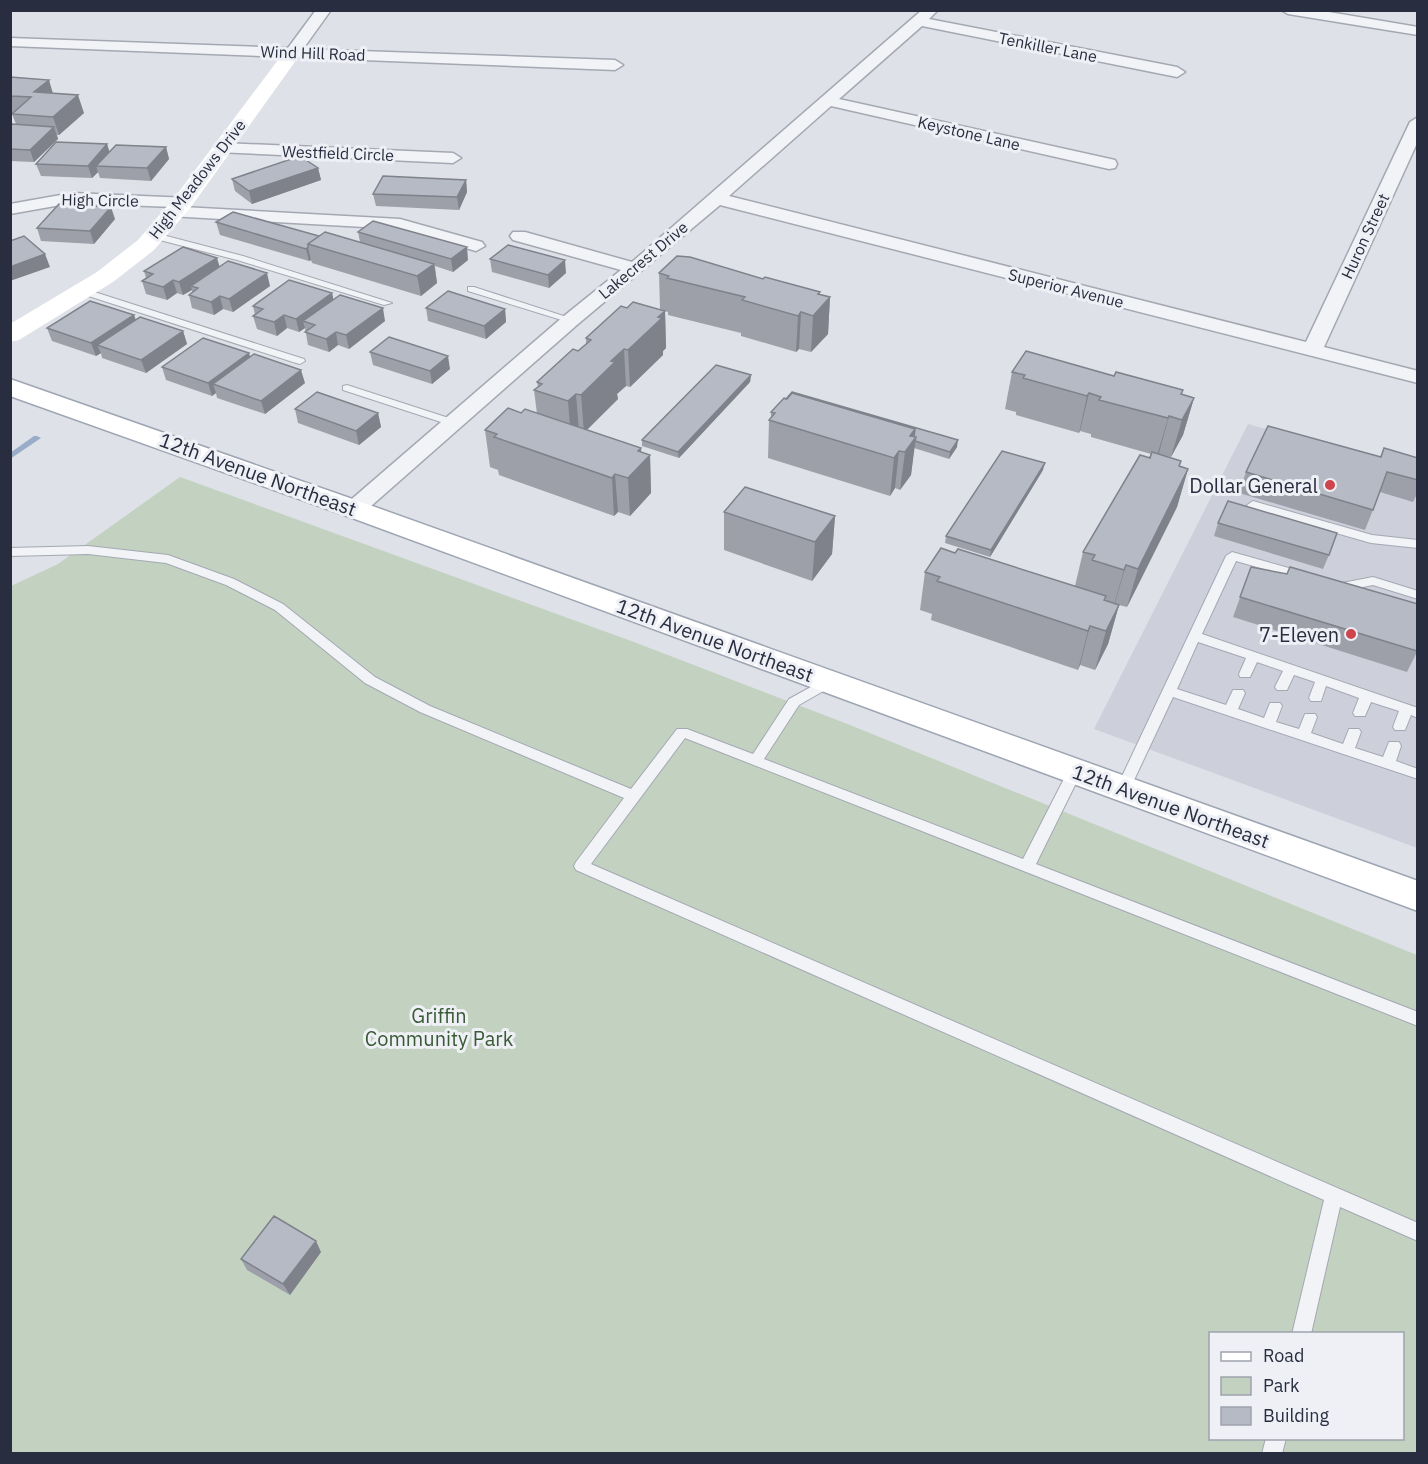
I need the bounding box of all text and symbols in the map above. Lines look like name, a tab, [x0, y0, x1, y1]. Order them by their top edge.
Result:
street label: Tenkiller Lane	[997, 28, 1099, 66]
street label: Wind Hill Road	[260, 41, 366, 65]
street label: Keystone Lane	[916, 111, 1022, 155]
street label: High Meadows Drive	[144, 115, 250, 243]
street label: Westfield Circle	[282, 141, 395, 165]
street label: High Circle	[61, 189, 139, 211]
street label: Huron Street	[1337, 190, 1393, 282]
street label: Lakecrest Drive	[594, 217, 692, 303]
street label: Superior Avenue	[1006, 264, 1126, 312]
street label: 12th Avenue Northeast	[156, 426, 360, 522]
place label: Dollar General	[1189, 472, 1318, 499]
marker: Dollar General	[1323, 478, 1337, 492]
street label: 12th Avenue Northeast	[613, 592, 817, 688]
place label: 7-Eleven	[1259, 621, 1339, 648]
marker: 7-Eleven	[1344, 627, 1358, 641]
street label: 12th Avenue Northeast	[1069, 758, 1273, 854]
park label: Griffin Community Park	[365, 1002, 514, 1052]
legend	[1209, 1332, 1404, 1440]
text: Road	[1263, 1344, 1304, 1367]
text: Park	[1263, 1374, 1300, 1397]
text: Building	[1263, 1404, 1330, 1427]

